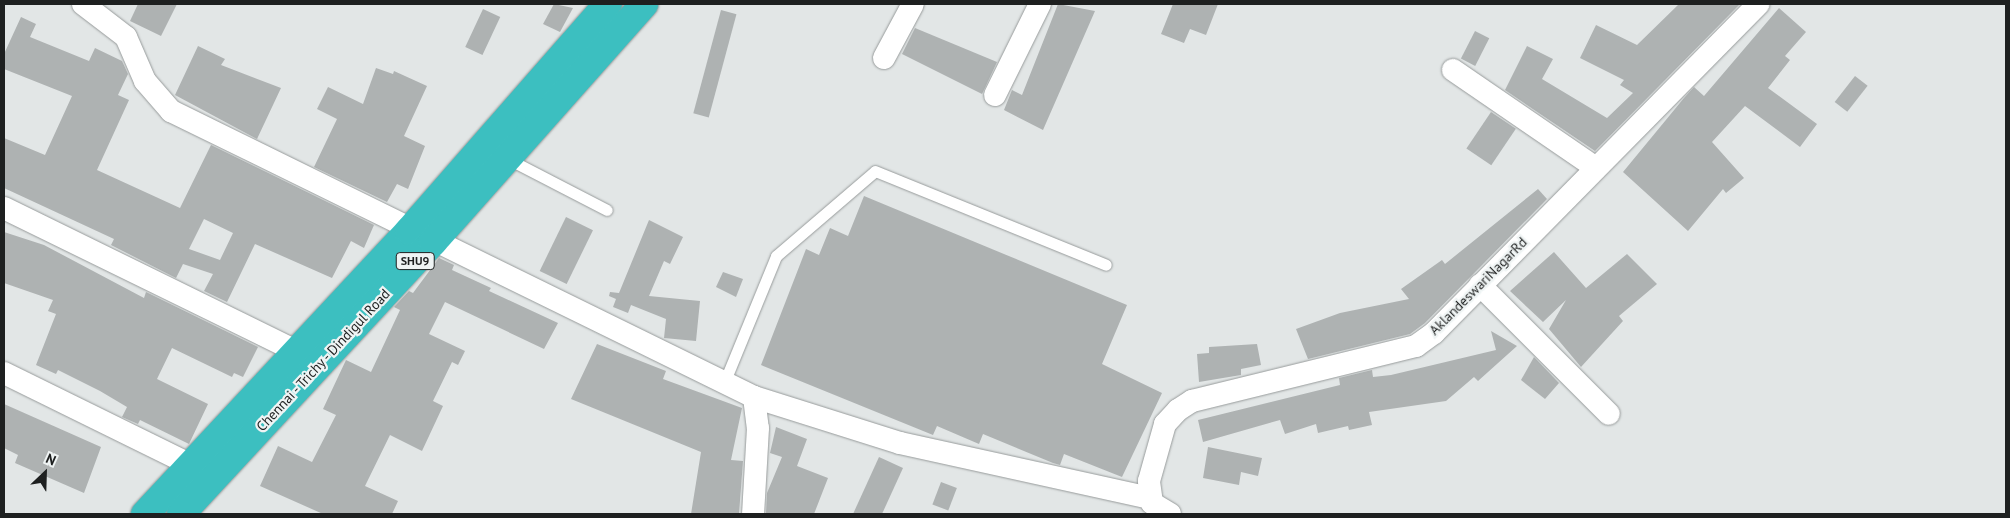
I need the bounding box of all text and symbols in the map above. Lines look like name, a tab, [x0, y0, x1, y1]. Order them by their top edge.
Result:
street label: AklandeswariNagarRd	[1426, 234, 1530, 338]
road number: SHU9	[395, 252, 435, 270]
street label: Chennai - Trichy - Dindigul Road	[251, 284, 395, 436]
north arrow	[20, 448, 70, 498]
text: N	[43, 449, 59, 469]

